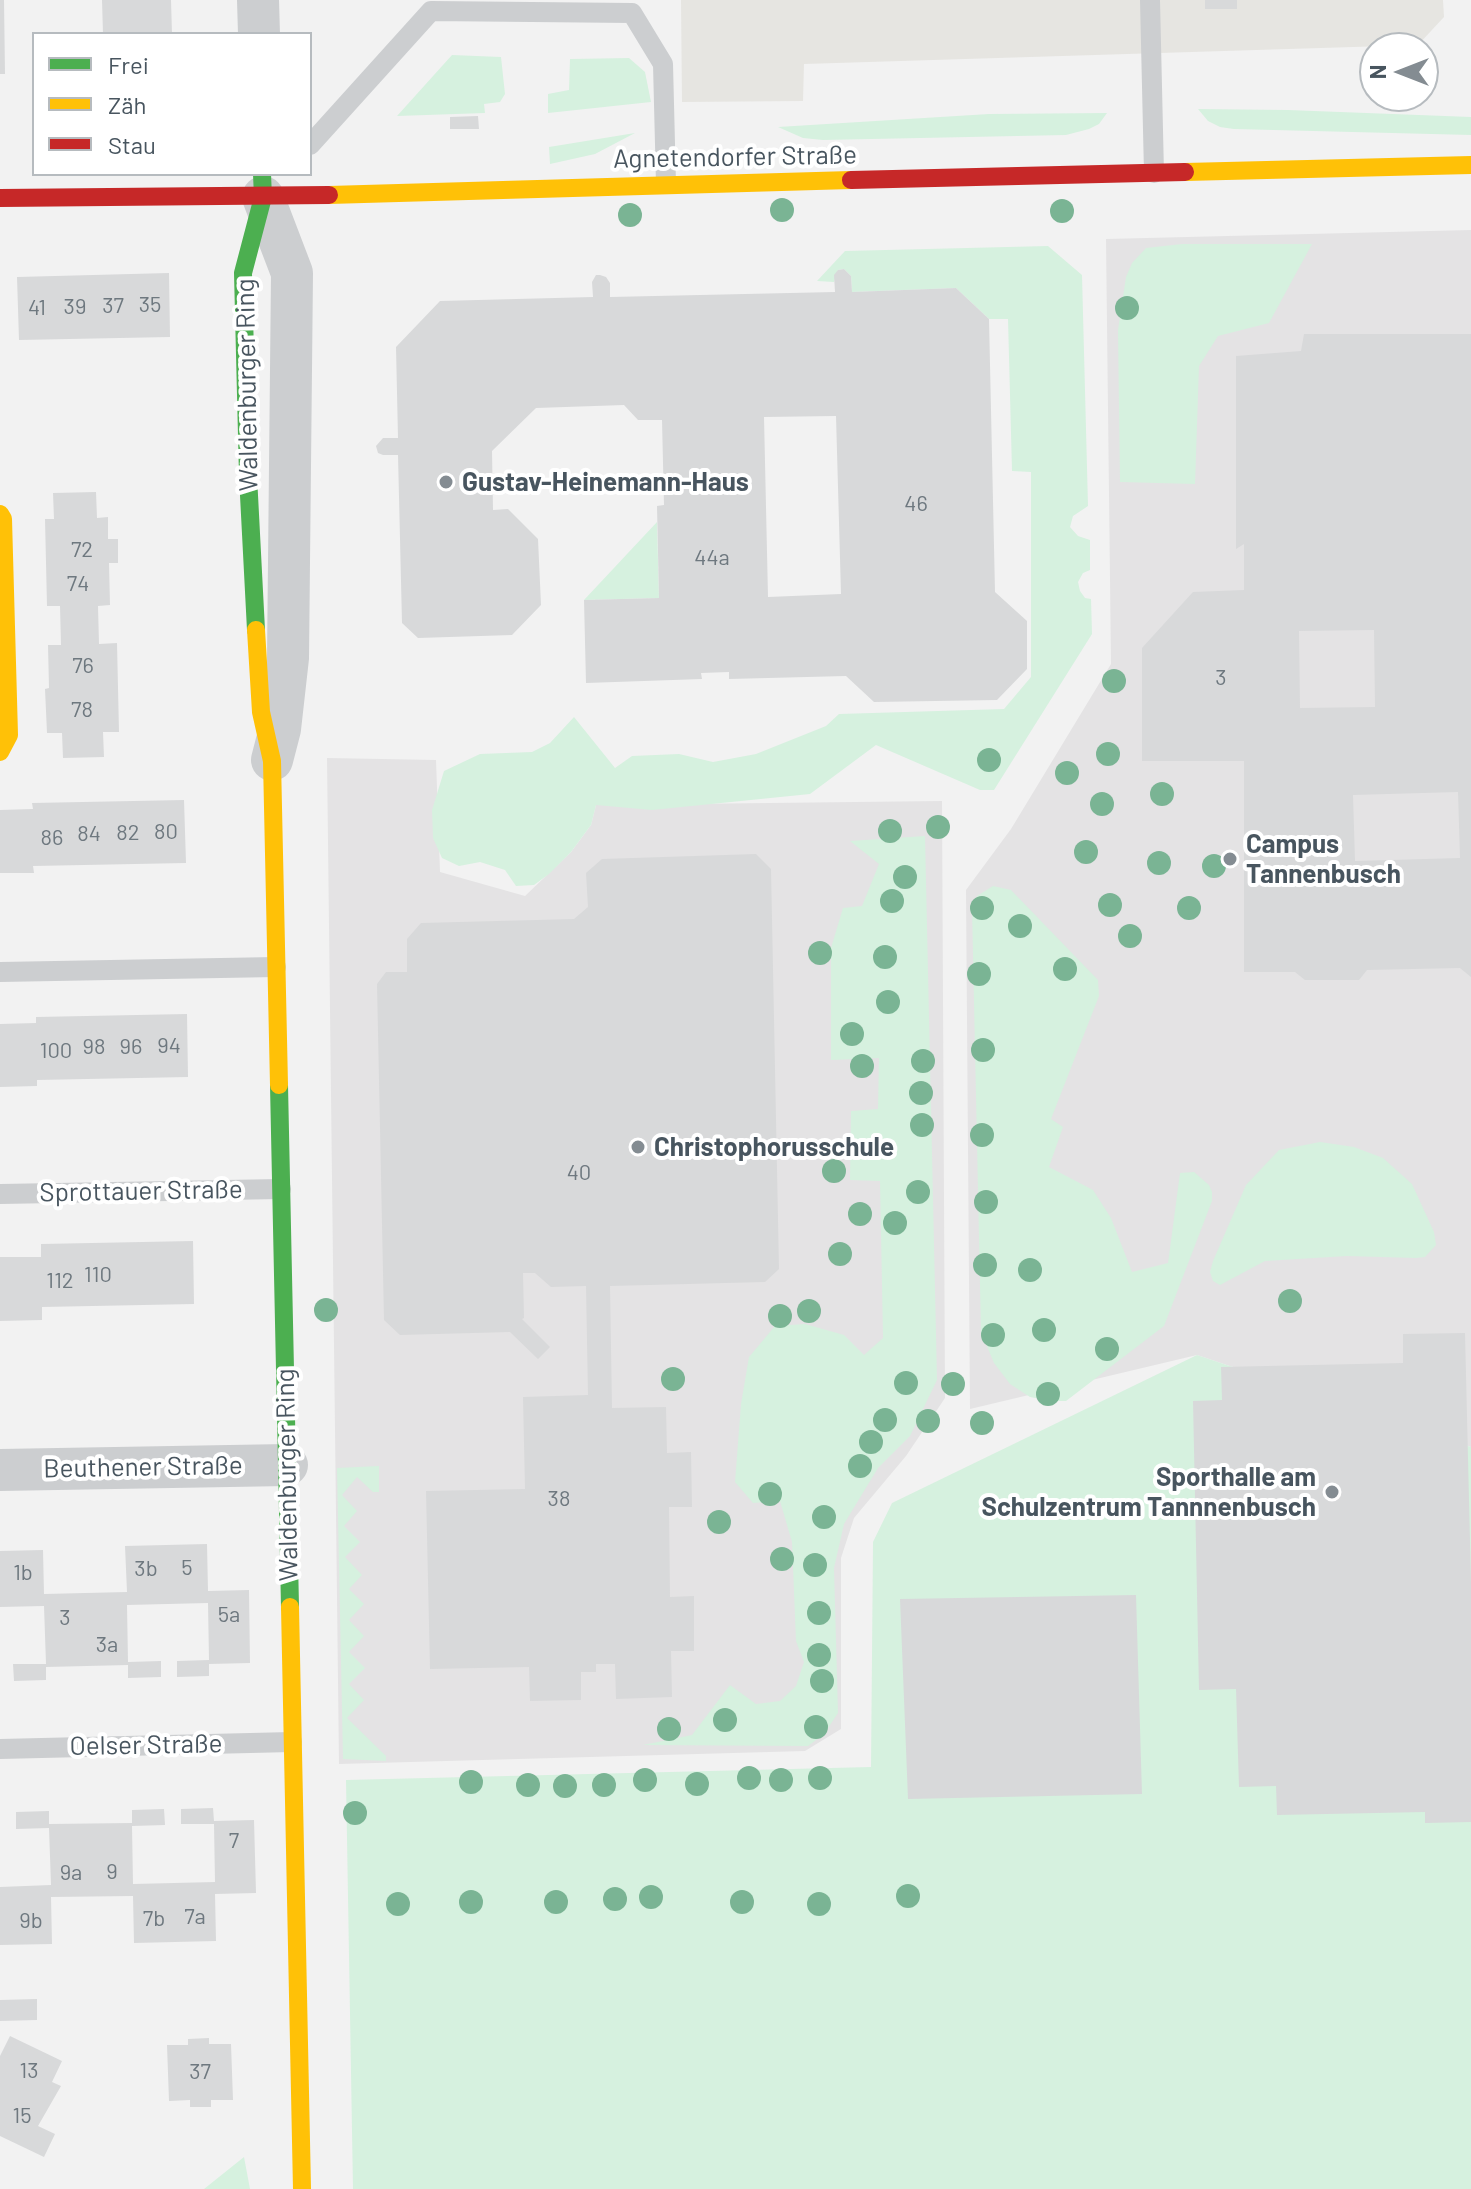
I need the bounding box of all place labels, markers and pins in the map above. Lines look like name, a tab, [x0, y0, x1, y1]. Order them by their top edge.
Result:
place label: Gustav-Heinemann-Haus	[462, 466, 749, 498]
marker: Gustav-Heinemann-Haus	[437, 473, 455, 491]
place label: Campus Tannenbusch	[1246, 828, 1401, 890]
marker: Campus Tannenbusch	[1221, 850, 1239, 868]
place label: Christophorusschule	[654, 1131, 894, 1163]
marker: Christophorusschule	[629, 1138, 647, 1156]
place label: Sporthalle am Schulzentrum Tannnenbusch	[981, 1461, 1316, 1522]
marker: Sporthalle am Schulzentrum Tannnenbusch	[1323, 1483, 1341, 1501]

